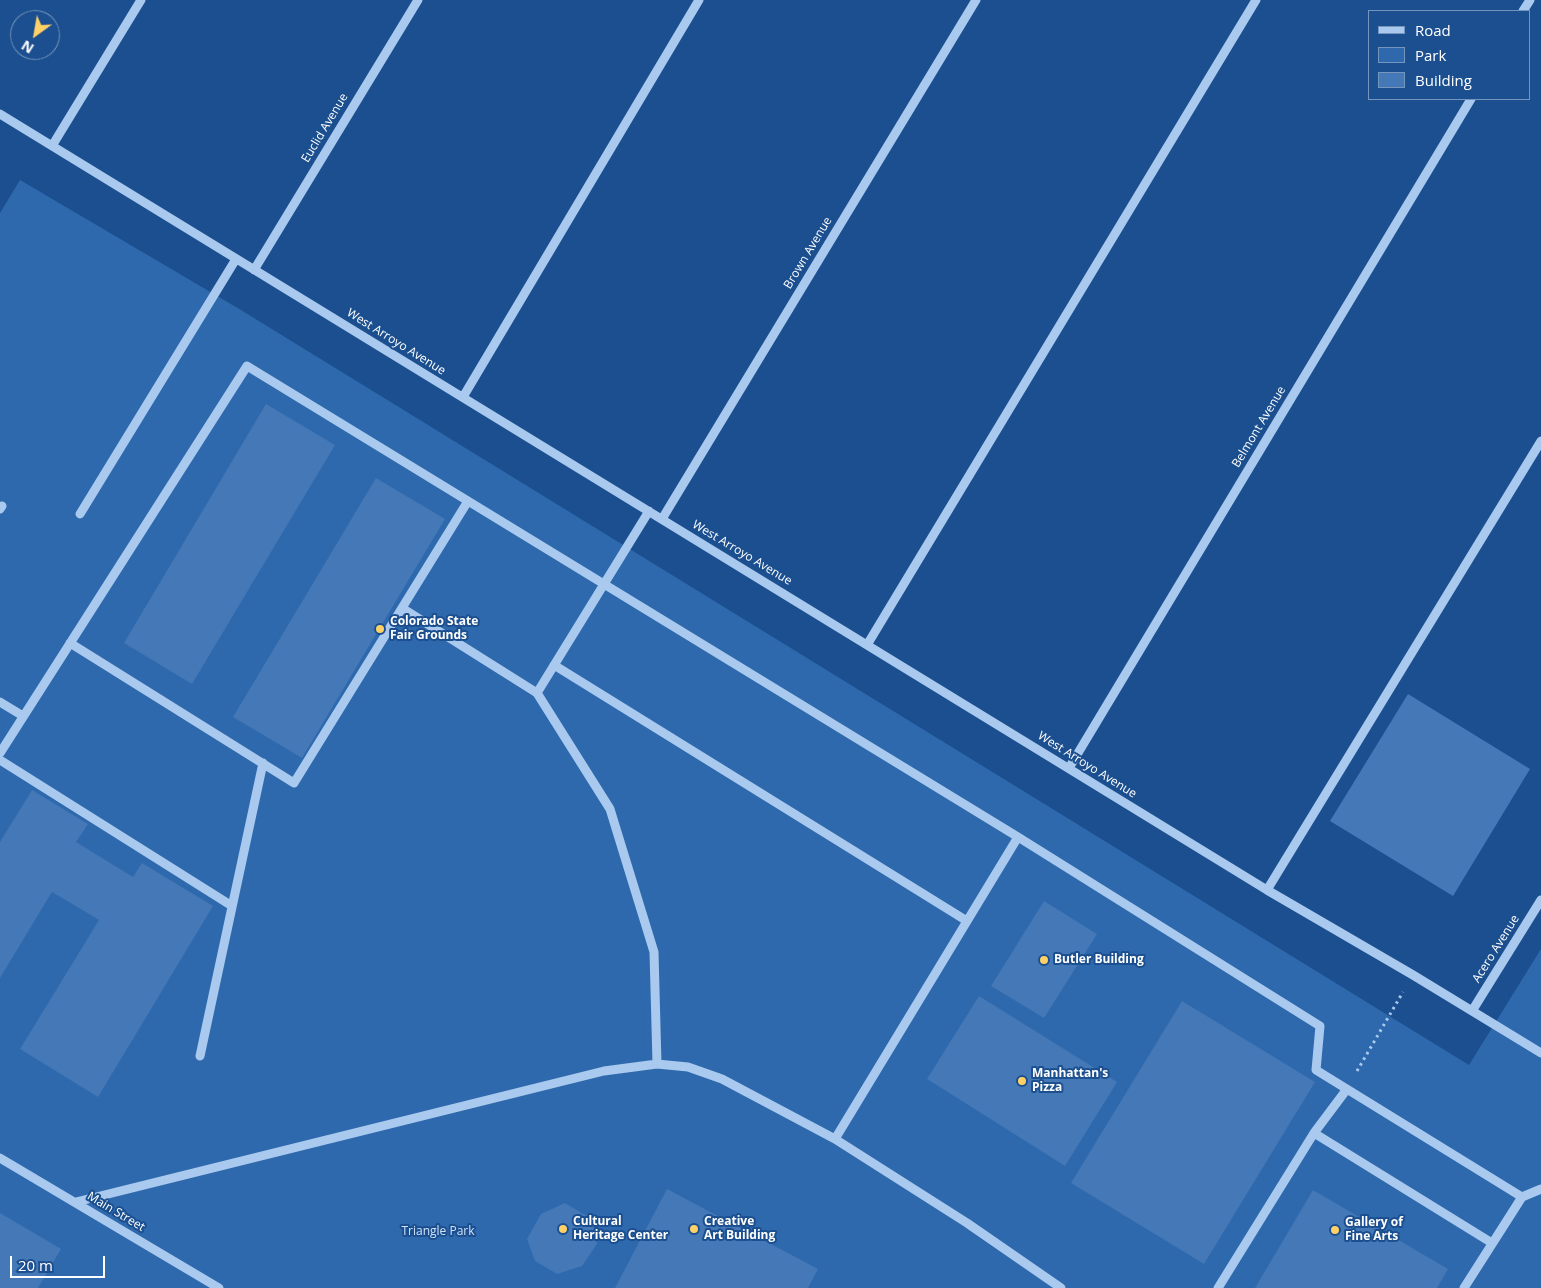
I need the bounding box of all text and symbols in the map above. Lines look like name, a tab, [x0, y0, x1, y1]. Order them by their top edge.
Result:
north arrow	[10, 10, 60, 60]
legend	[1368, 10, 1531, 100]
text: Road	[1415, 20, 1451, 40]
text: N	[17, 36, 37, 58]
text: Park	[1415, 45, 1446, 65]
text: Building	[1415, 70, 1472, 90]
street label: Euclid Avenue	[299, 91, 351, 165]
street label: Brown Avenue	[781, 214, 835, 292]
street label: West Arroyo Avenue	[344, 306, 448, 378]
street label: Belmont Avenue	[1229, 384, 1289, 470]
street label: West Arroyo Avenue	[690, 518, 794, 588]
place label: Colorado State Fair Grounds	[390, 615, 478, 643]
marker: Colorado State Fair Grounds	[374, 623, 386, 635]
street label: West Arroyo Avenue	[1035, 729, 1139, 801]
street label: Acero Avenue	[1469, 912, 1523, 986]
place label: Butler Building	[1054, 953, 1144, 967]
marker: Butler Building	[1038, 954, 1050, 966]
place label: Manhattan's Pizza	[1032, 1067, 1108, 1095]
marker: Manhattan's Pizza	[1016, 1075, 1028, 1087]
street label: Main Street	[85, 1189, 147, 1235]
place label: Cultural Heritage Center	[573, 1215, 668, 1243]
place label: Creative Art Building	[704, 1215, 775, 1243]
place label: Gallery of Fine Arts	[1345, 1216, 1403, 1244]
marker: Cultural Heritage Center	[557, 1223, 569, 1235]
marker: Creative Art Building	[688, 1223, 700, 1235]
marker: Gallery of Fine Arts	[1329, 1224, 1341, 1236]
park label: Triangle Park	[401, 1225, 475, 1239]
scale bar	[12, 1246, 108, 1278]
text: 20 m	[18, 1255, 53, 1275]

